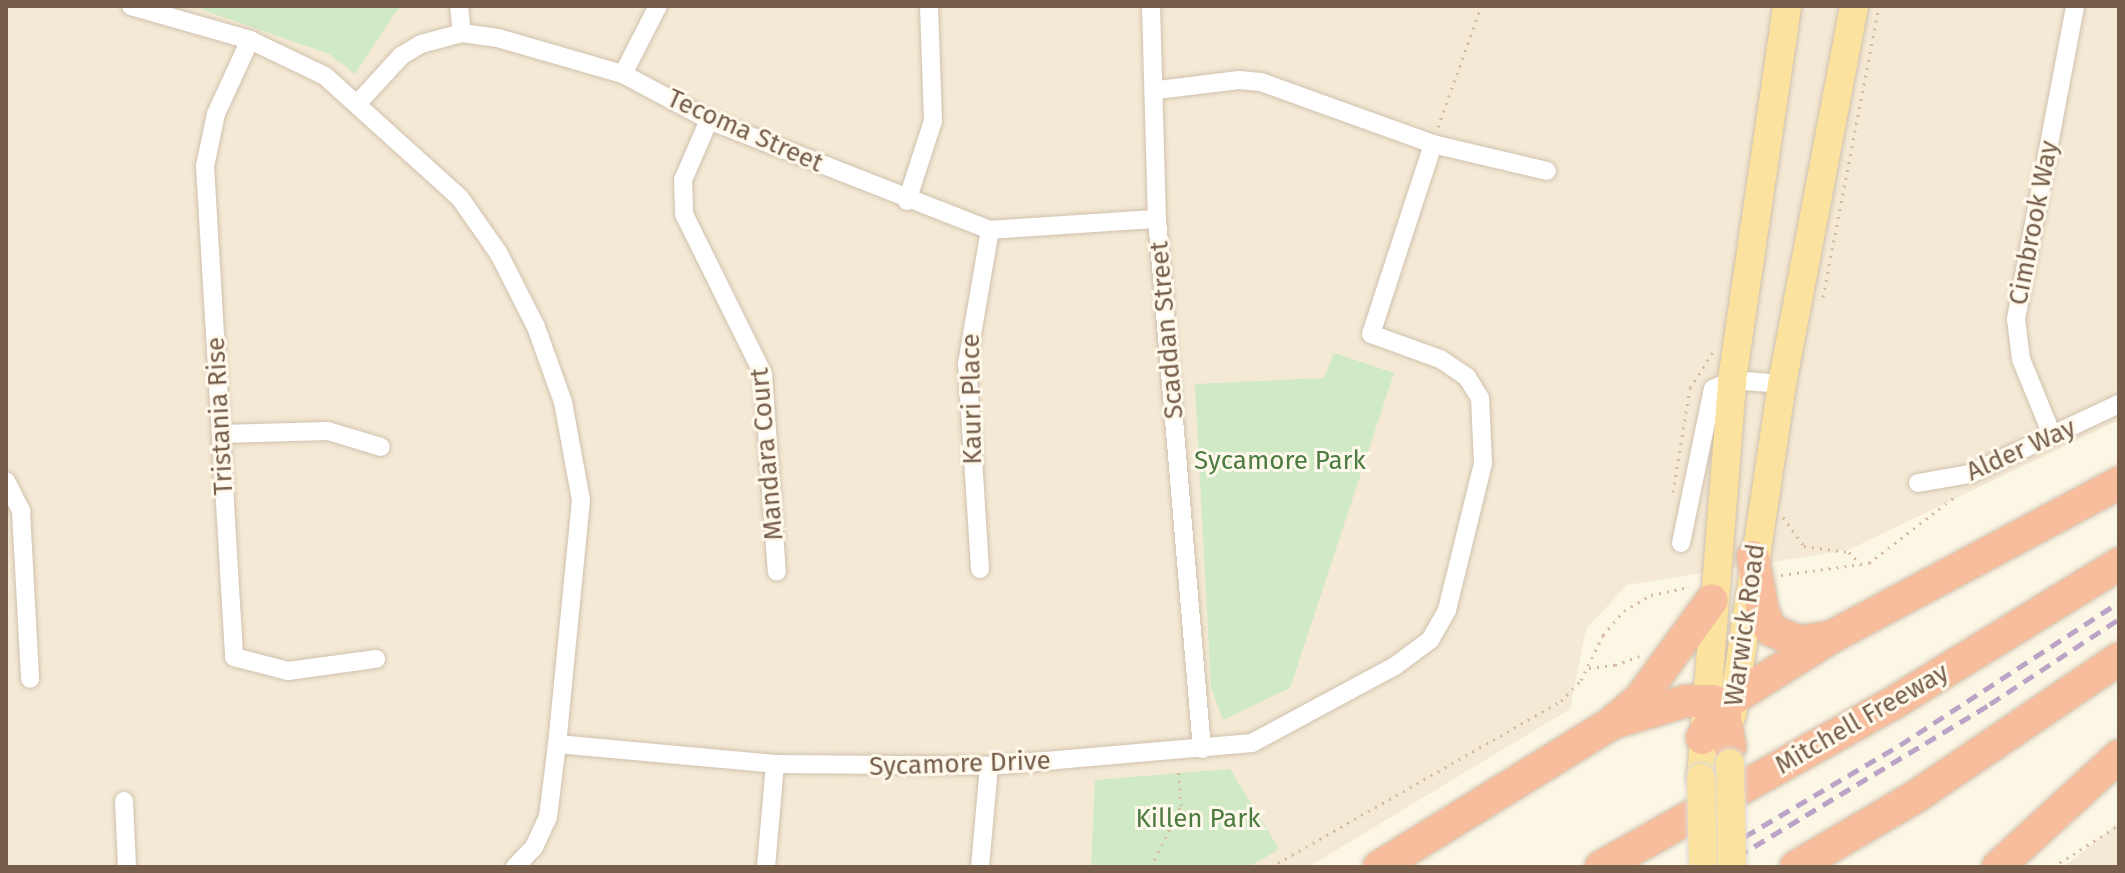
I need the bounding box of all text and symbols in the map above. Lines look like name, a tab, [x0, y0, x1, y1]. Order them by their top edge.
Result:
street label: Tecoma Street	[662, 83, 828, 179]
street label: Cimbrook Way	[2003, 138, 2065, 308]
street label: Scaddan Street	[1144, 240, 1190, 420]
street label: Kauri Place	[955, 333, 989, 465]
street label: Tristania Rise	[200, 336, 240, 496]
street label: Mandara Court	[744, 366, 790, 542]
street label: Alder Way	[1962, 412, 2080, 488]
park label: Sycamore Park	[1194, 445, 1366, 477]
street label: Warwick Road	[1718, 542, 1772, 708]
street label: Mitchell Freeway	[1770, 657, 1954, 781]
street label: Sycamore Drive	[869, 745, 1051, 783]
park label: Killen Park	[1135, 803, 1261, 835]

